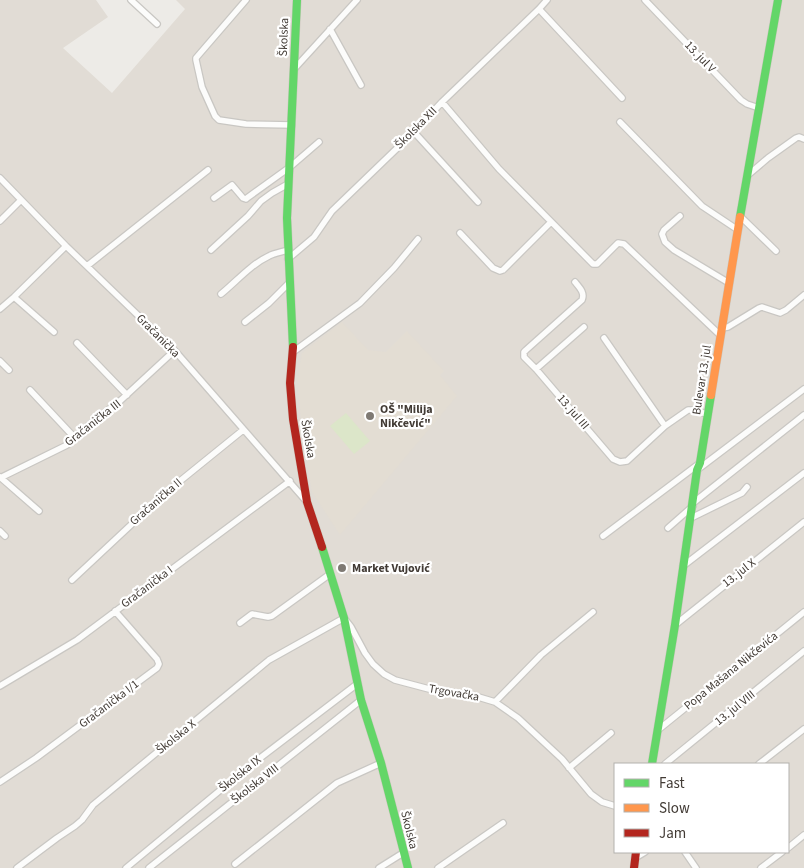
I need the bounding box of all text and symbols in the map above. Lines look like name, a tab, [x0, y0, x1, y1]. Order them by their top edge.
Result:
street label: Školska	[275, 17, 293, 57]
street label: 13. jul V	[681, 37, 720, 77]
street label: Školska XII	[391, 103, 441, 153]
street label: Gračanička	[132, 310, 184, 362]
street label: Bulevar 13. jul	[688, 344, 716, 416]
street label: 13. jul III	[553, 391, 593, 433]
street label: Gračanička III	[61, 396, 125, 450]
place label: OŠ "Milija Nikčević"	[380, 401, 433, 432]
marker: OŠ "Milija Nikčević"	[364, 410, 376, 422]
street label: Školska	[296, 419, 320, 459]
street label: Gračanička II	[126, 474, 186, 530]
street label: 13. jul X	[719, 554, 759, 592]
place label: Market Vujović	[352, 560, 430, 577]
street label: Gračanička I	[117, 562, 177, 612]
marker: Market Vujović	[336, 562, 348, 574]
street label: Popa Mašana Nikčevića	[680, 628, 782, 714]
street label: Gračanička I/1	[75, 676, 143, 732]
street label: Trgovačka	[427, 680, 481, 706]
street label: 13. jul VIII	[711, 686, 759, 730]
street label: Školska X	[152, 716, 200, 758]
street label: Školska IX	[215, 752, 265, 796]
street label: Školska VIII	[227, 760, 283, 808]
legend	[614, 763, 789, 853]
text: Fast	[659, 773, 685, 794]
text: Slow	[659, 798, 690, 819]
street label: Školska	[396, 809, 422, 851]
text: Jam	[659, 823, 686, 844]

